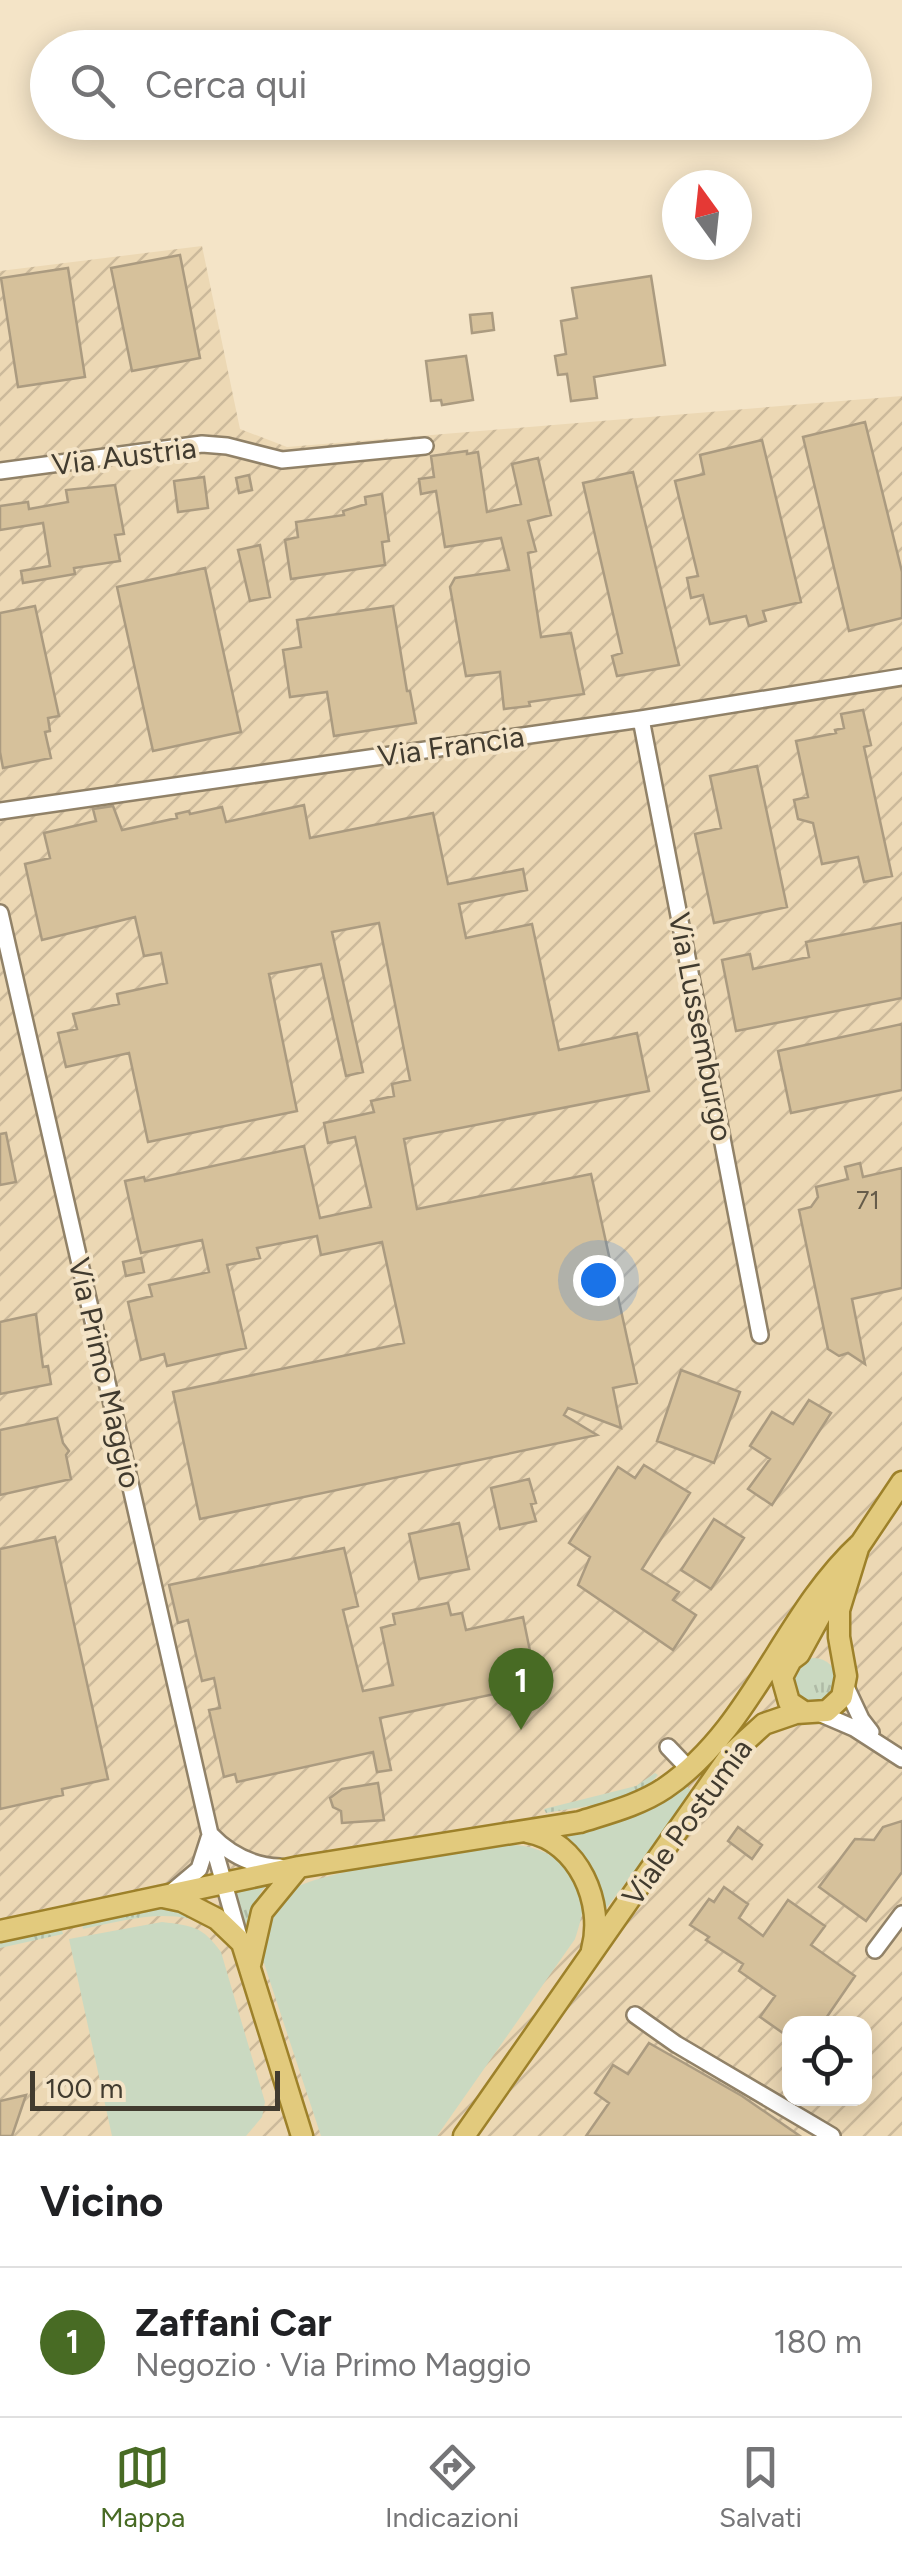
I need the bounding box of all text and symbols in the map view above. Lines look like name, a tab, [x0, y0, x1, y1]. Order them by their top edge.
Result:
search box	[30, 30, 872, 140]
icon: search	[65, 58, 120, 113]
text: Cerca qui	[145, 62, 307, 108]
north arrow	[662, 170, 752, 260]
street label: Via Austria	[50, 429, 198, 483]
street label: Via Francia	[376, 717, 526, 775]
street label: Via Lussemburgo	[661, 910, 741, 1144]
house number: 71	[856, 1185, 880, 1215]
street label: Via Primo Maggio	[60, 1254, 150, 1492]
your location	[573, 1255, 624, 1306]
pin: 1	[488, 1648, 554, 1730]
street label: Viale Postumia	[614, 1731, 760, 1913]
map controls	[782, 2016, 872, 2106]
button: locate	[782, 2016, 872, 2106]
scale bar	[30, 2066, 280, 2110]
text: 100 m	[45, 2071, 123, 2105]
text: Vicino	[40, 2176, 164, 2227]
text: Zaffani Car	[135, 2300, 332, 2346]
text: 1	[66, 2323, 79, 2361]
text: 180 m	[773, 2323, 862, 2361]
text: Negozio · Via Primo Maggio	[135, 2346, 531, 2384]
tab: Mappa	[100, 2440, 185, 2534]
tab: Indicazioni	[385, 2440, 519, 2534]
tab: Salvati	[719, 2440, 802, 2534]

